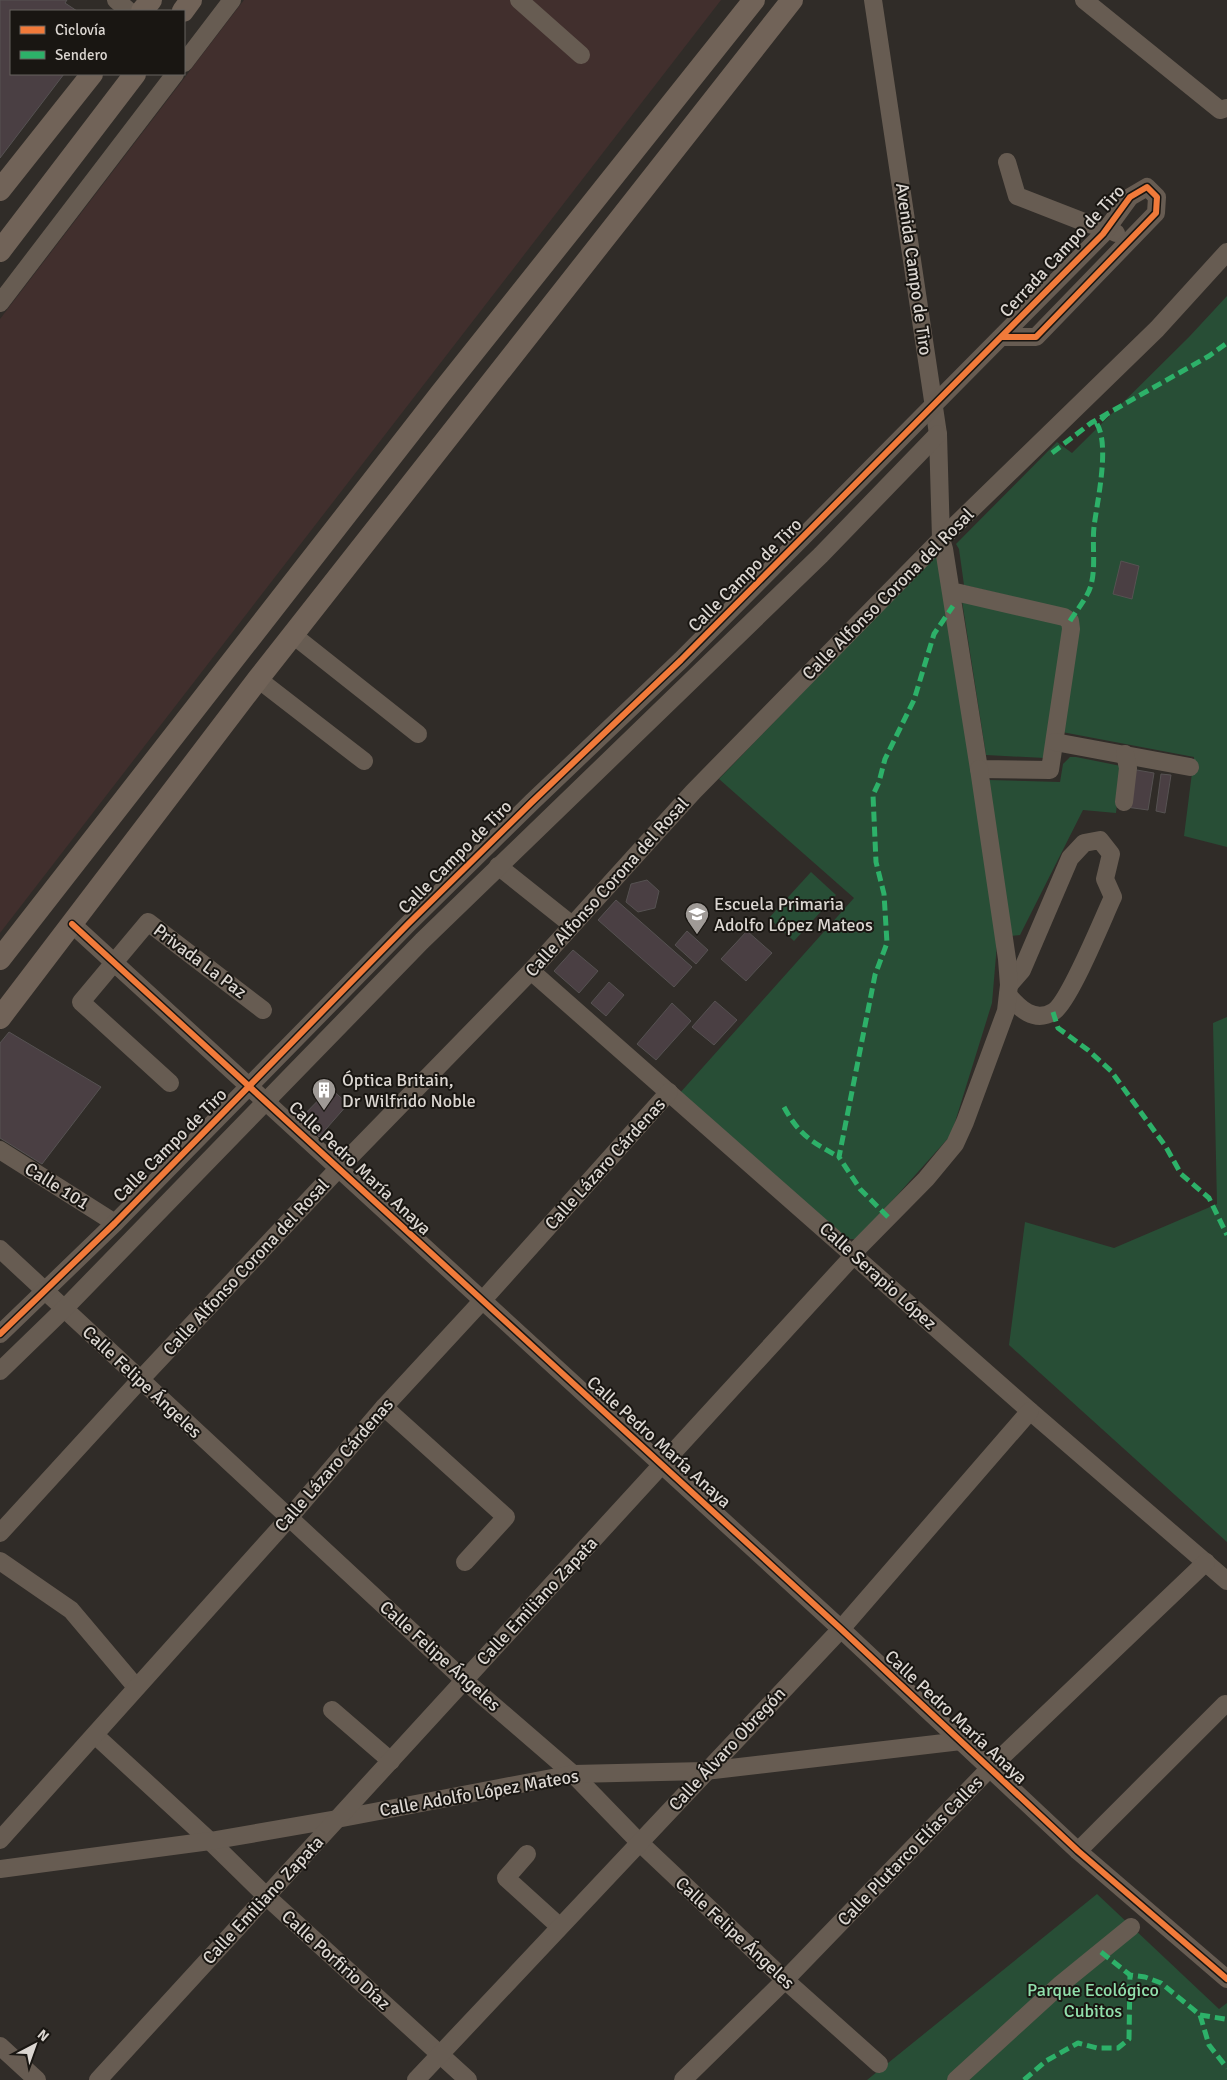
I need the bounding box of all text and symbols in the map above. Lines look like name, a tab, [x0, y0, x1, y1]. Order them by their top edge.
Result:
legend	[10, 10, 185, 75]
text: Ciclovía	[55, 21, 106, 39]
text: Sendero	[55, 46, 108, 64]
street label: Cerrada Campo de Tiro	[995, 180, 1129, 322]
street label: Avenida Campo de Tiro	[891, 181, 937, 357]
street label: Calle Alfonso Corona del Rosal	[798, 504, 978, 684]
street label: Calle Campo de Tiro	[683, 513, 807, 637]
street label: Calle Alfonso Corona del Rosal	[521, 793, 693, 981]
street label: Calle Campo de Tiro	[393, 795, 517, 919]
place label: Escuela Primaria Adolfo López Mateos	[714, 893, 873, 936]
school or university icon: Escuela Primaria Adolfo López Mateos	[684, 901, 710, 935]
street label: Privada La Paz	[149, 919, 251, 1003]
place label: Óptica Britain, Dr Wilfrido Noble	[342, 1069, 476, 1112]
building icon: Óptica Britain, Dr Wilfrido Noble	[311, 1077, 337, 1111]
street label: Calle Campo de Tiro	[108, 1083, 232, 1207]
street label: Calle Lázaro Cárdenas	[540, 1093, 670, 1234]
street label: Calle Pedro María Anaya	[284, 1096, 436, 1240]
street label: Calle 101	[21, 1158, 93, 1214]
street label: Calle Alfonso Corona del Rosal	[158, 1174, 334, 1360]
street label: Calle Serapio López	[815, 1218, 941, 1334]
street label: Calle Felipe Ángeles	[78, 1321, 206, 1443]
street label: Calle Pedro María Anaya	[582, 1371, 736, 1513]
street label: Calle Lázaro Cárdenas	[270, 1394, 398, 1536]
street label: Calle Emiliano Zapata	[472, 1532, 602, 1670]
street label: Calle Felipe Ángeles	[375, 1596, 505, 1716]
street label: Calle Pedro María Anaya	[880, 1645, 1032, 1789]
street label: Calle Álvaro Obregón	[664, 1683, 790, 1815]
street label: Calle Adolfo López Mateos	[378, 1765, 580, 1821]
street label: Calle Plutarco Elías Calles	[833, 1771, 987, 1930]
street label: Calle Emiliano Zapata	[198, 1831, 328, 1969]
street label: Calle Felipe Ángeles	[671, 1872, 799, 1994]
street label: Calle Porfirio Díaz	[277, 1905, 395, 2015]
park label: Parque Ecológico Cubitos	[1027, 1979, 1159, 2022]
north arrow	[10, 2020, 60, 2070]
text: N	[34, 2026, 52, 2045]

